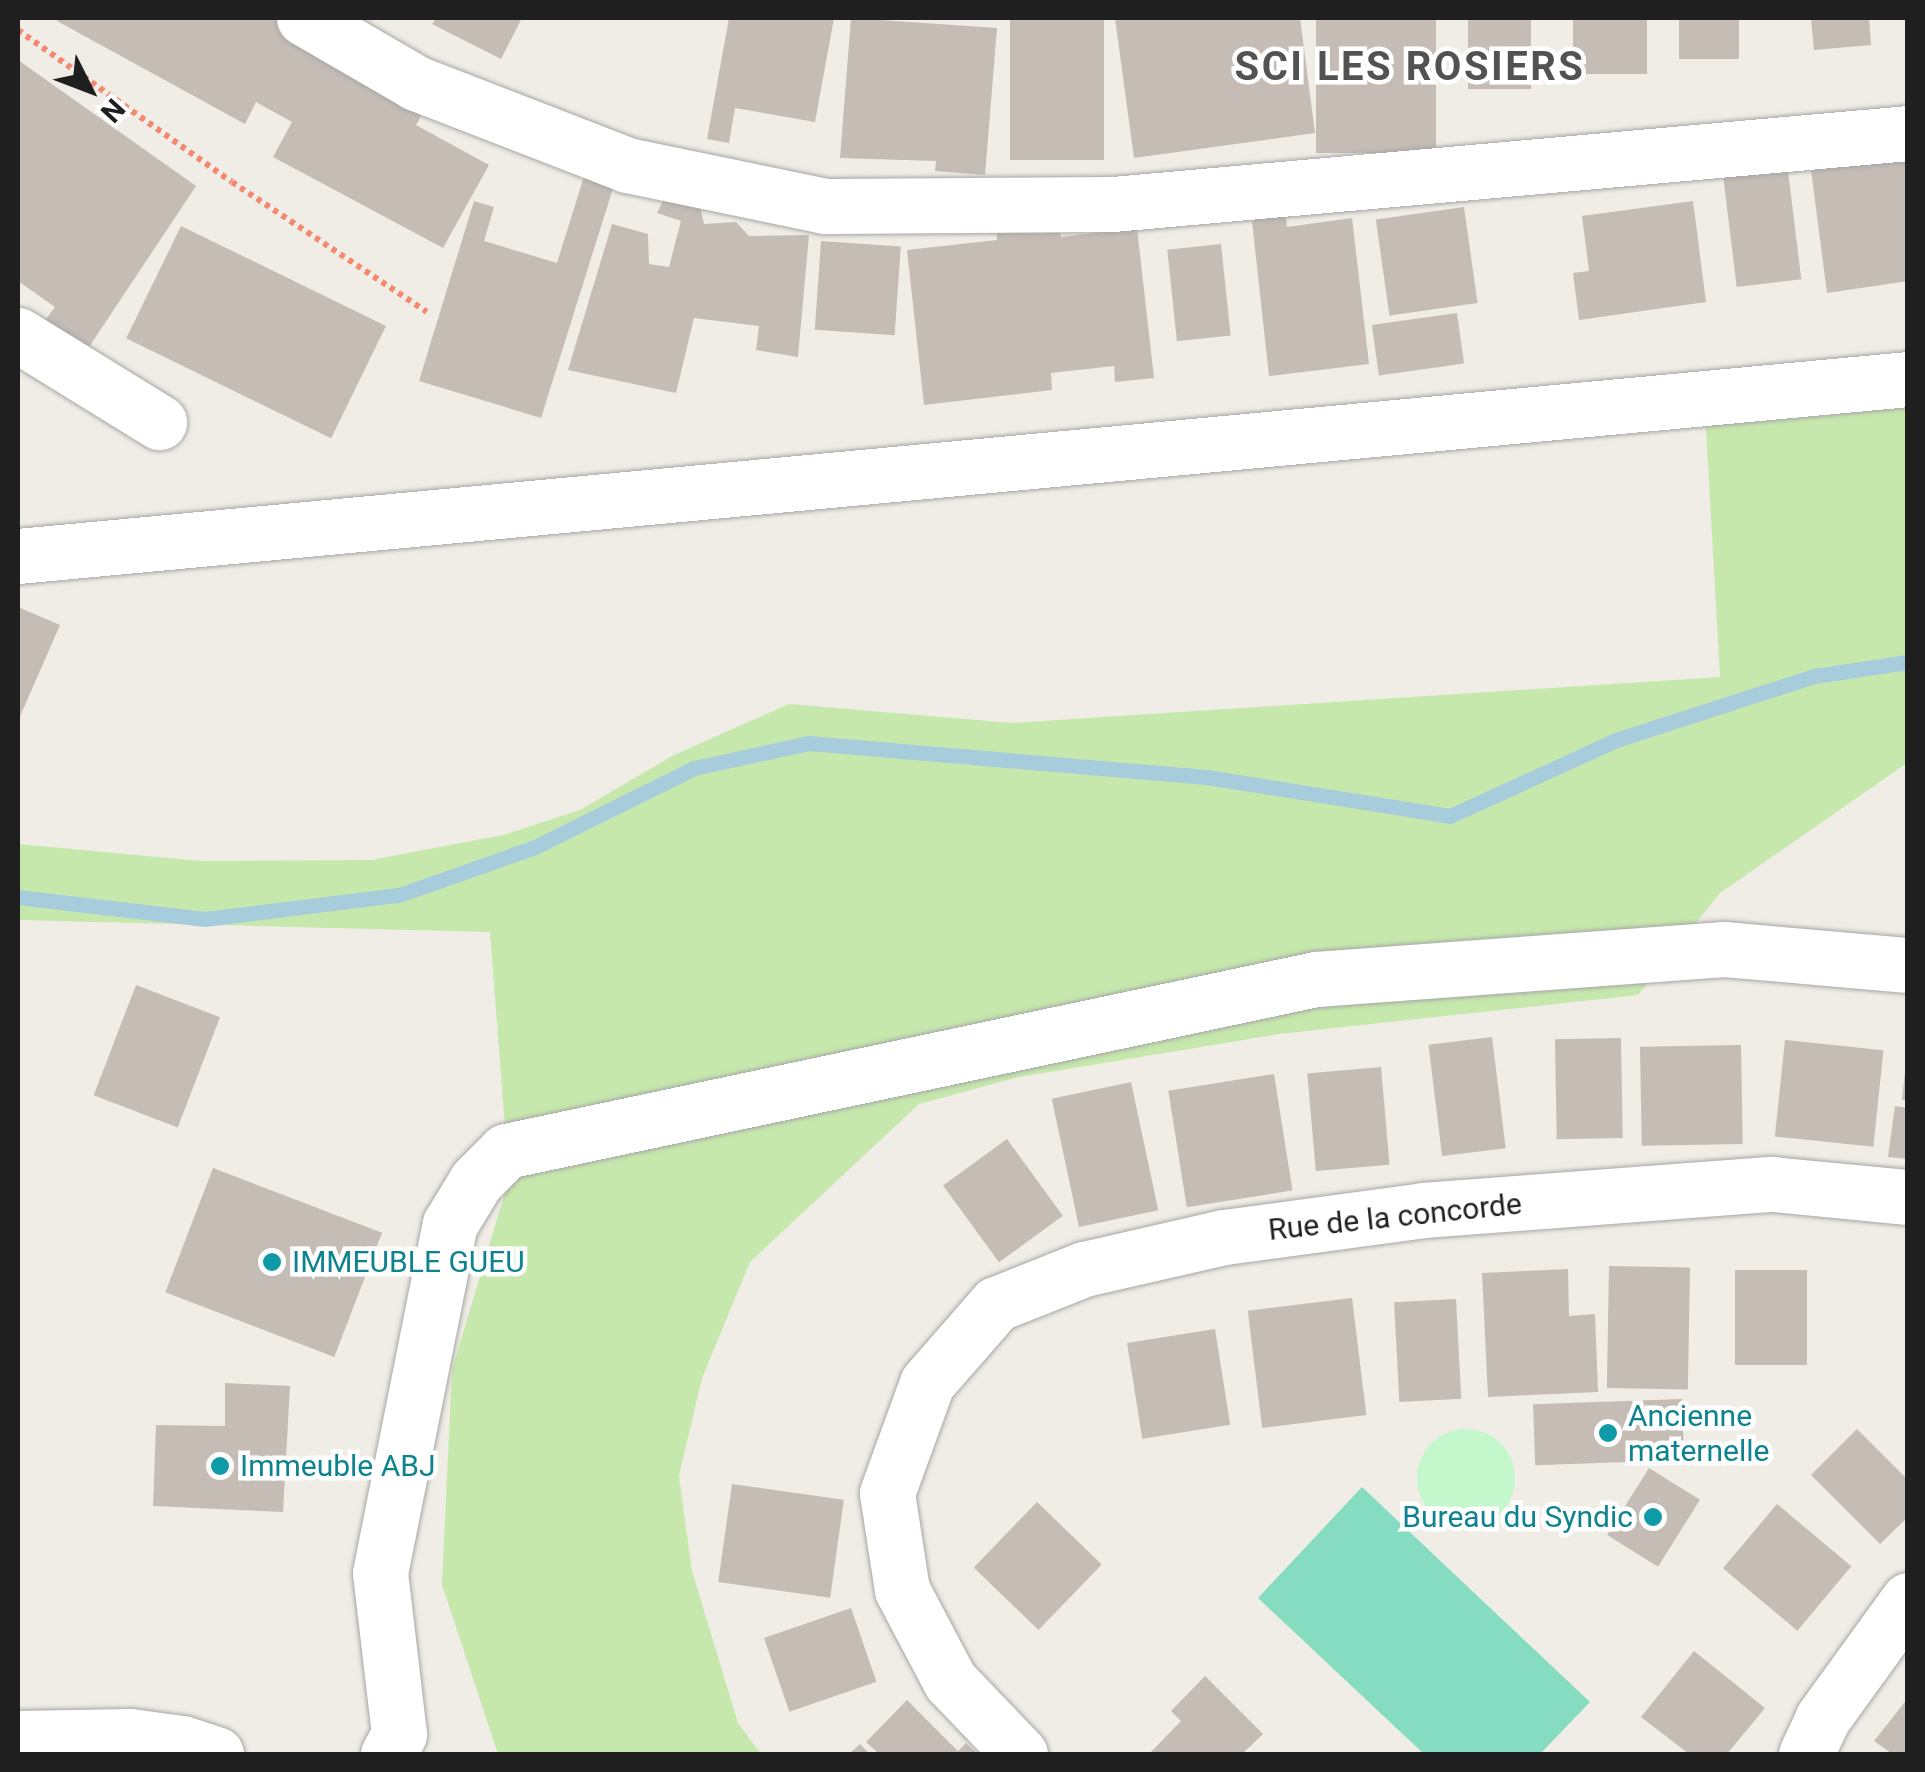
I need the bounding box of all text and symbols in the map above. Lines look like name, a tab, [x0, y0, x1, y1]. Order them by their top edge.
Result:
north arrow	[40, 40, 140, 140]
district label: SCI LES ROSIERS	[1235, 43, 1585, 91]
text: N	[94, 92, 132, 129]
street label: Rue de la concorde	[1267, 1186, 1523, 1248]
place label: IMMEUBLE GUEU	[292, 1244, 525, 1280]
marker: IMMEUBLE GUEU	[261, 1251, 283, 1273]
place label: Ancienne maternelle	[1628, 1398, 1769, 1468]
marker: Ancienne maternelle	[1597, 1422, 1619, 1444]
place label: Immeuble ABJ	[240, 1448, 436, 1484]
marker: Immeuble ABJ	[209, 1455, 231, 1477]
place label: Bureau du Syndic	[1402, 1499, 1633, 1535]
marker: Bureau du Syndic	[1642, 1506, 1664, 1528]

